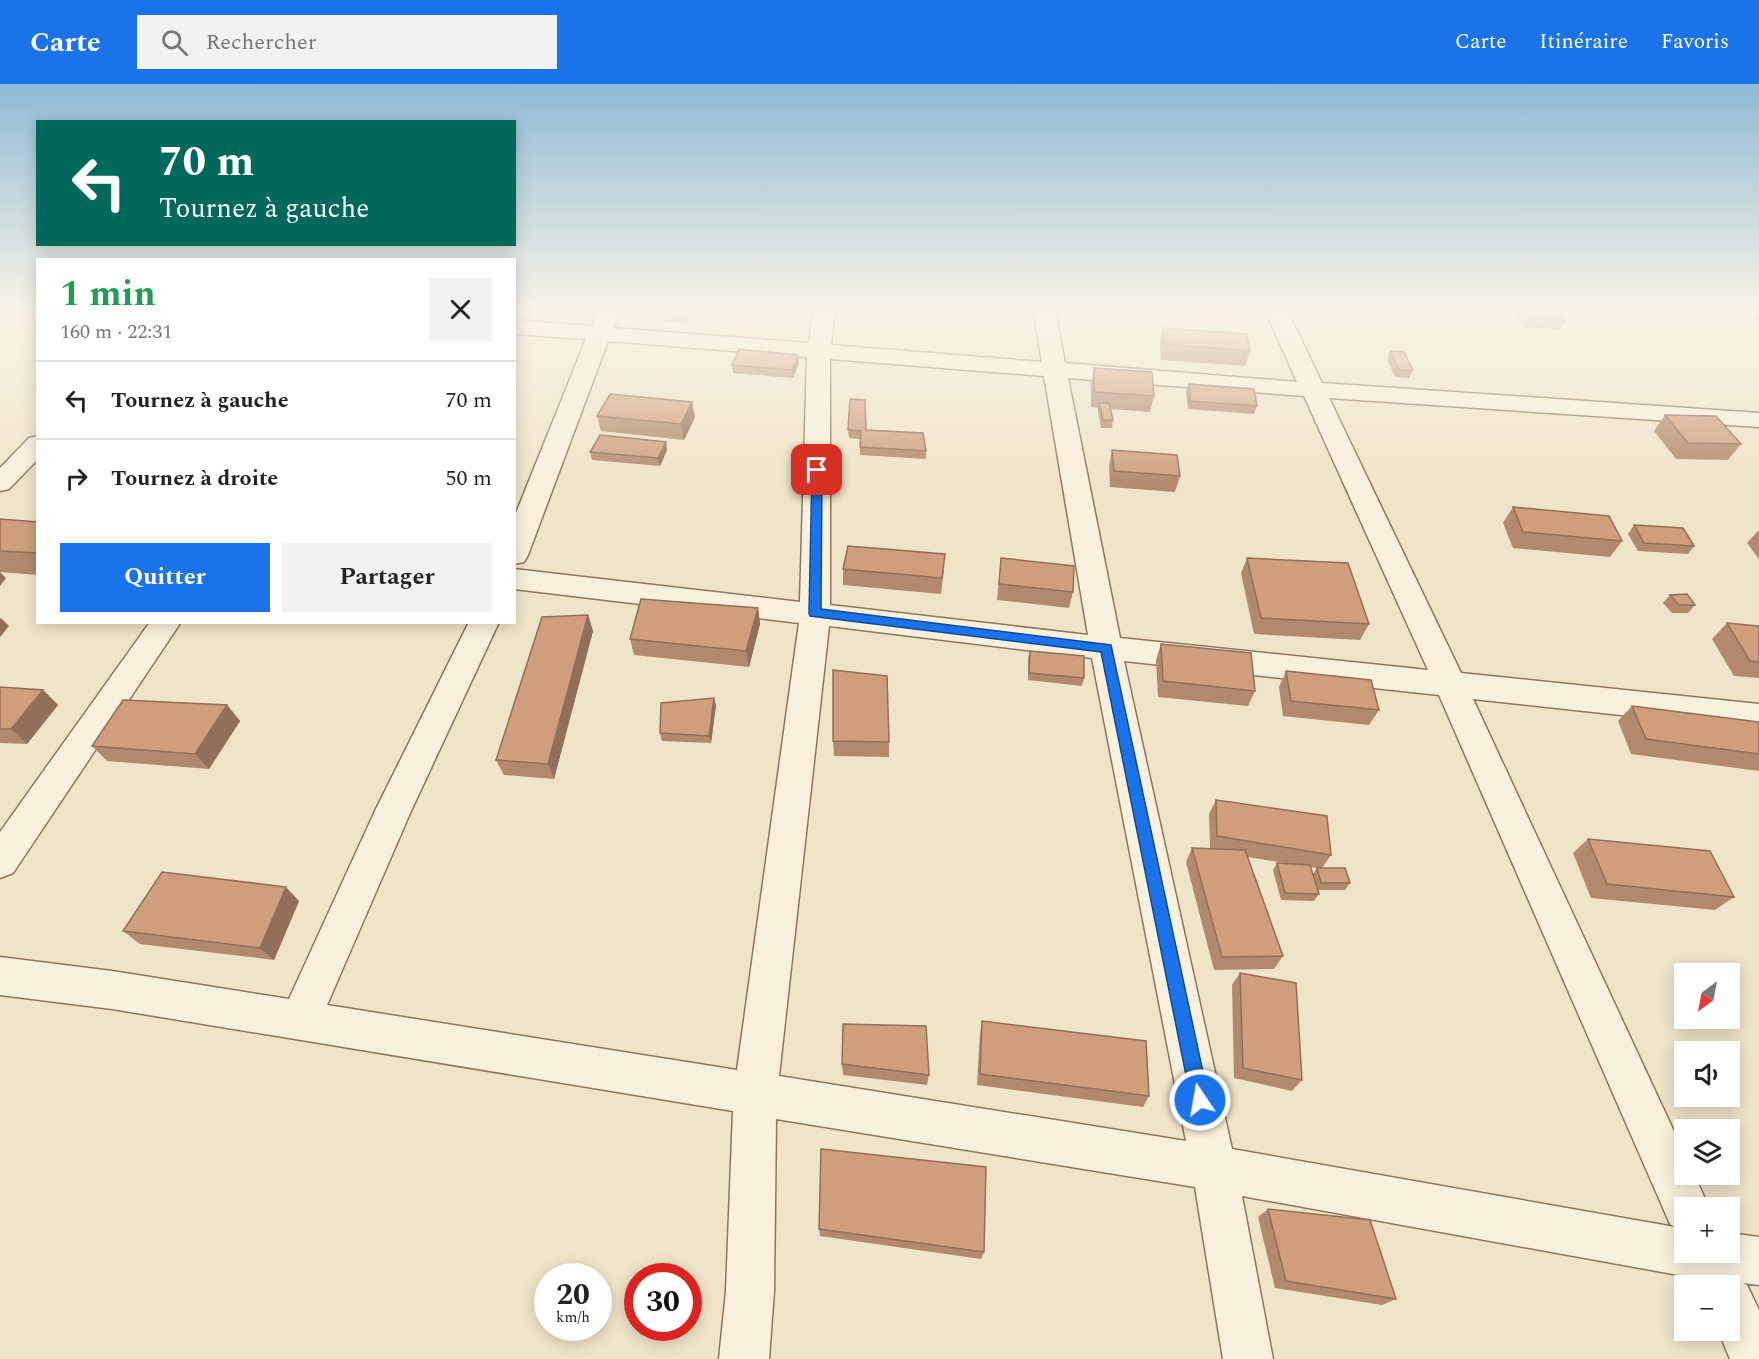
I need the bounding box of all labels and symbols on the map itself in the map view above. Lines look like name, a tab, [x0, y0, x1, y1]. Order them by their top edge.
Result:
pin	[791, 444, 842, 495]
north arrow	[1674, 963, 1740, 1029]
position arrow	[1168, 1068, 1232, 1132]
speed limit sign: 30	[624, 1263, 702, 1341]

